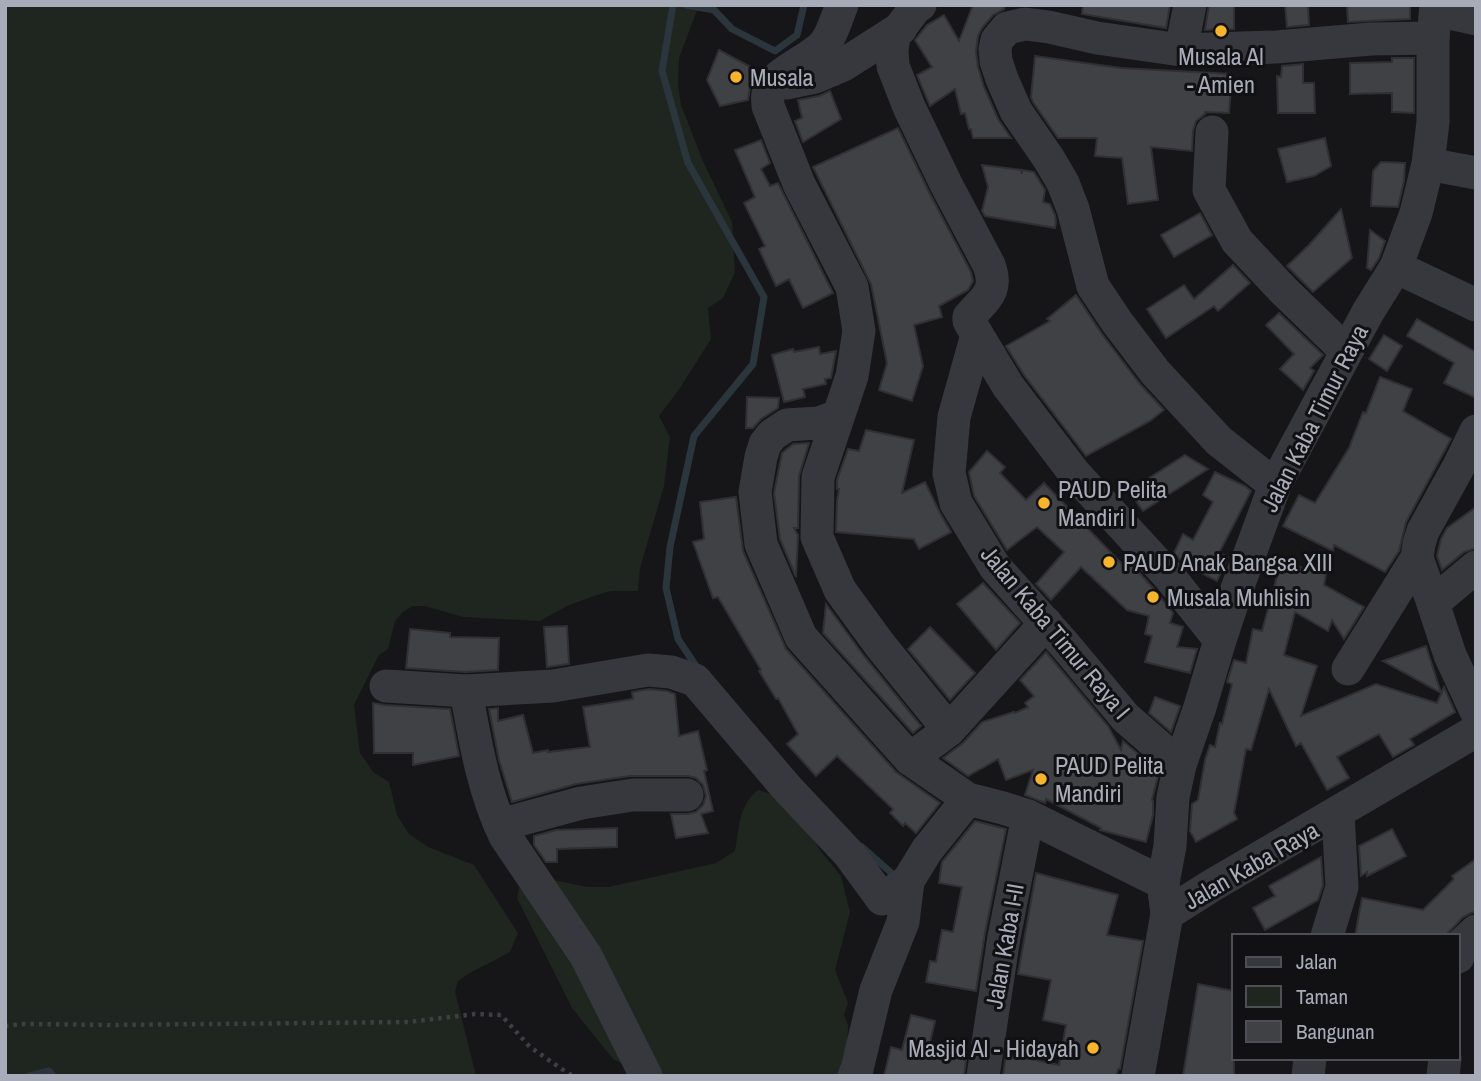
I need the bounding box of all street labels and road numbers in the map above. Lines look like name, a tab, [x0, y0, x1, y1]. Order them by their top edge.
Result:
street label: Jalan Kaba Timur Raya	[1253, 319, 1375, 517]
street label: Jalan Kaba Timur Raya I	[974, 539, 1138, 725]
street label: Jalan Kaba Raya	[1178, 814, 1324, 916]
street label: Jalan Kaba I-II	[977, 881, 1031, 1011]

